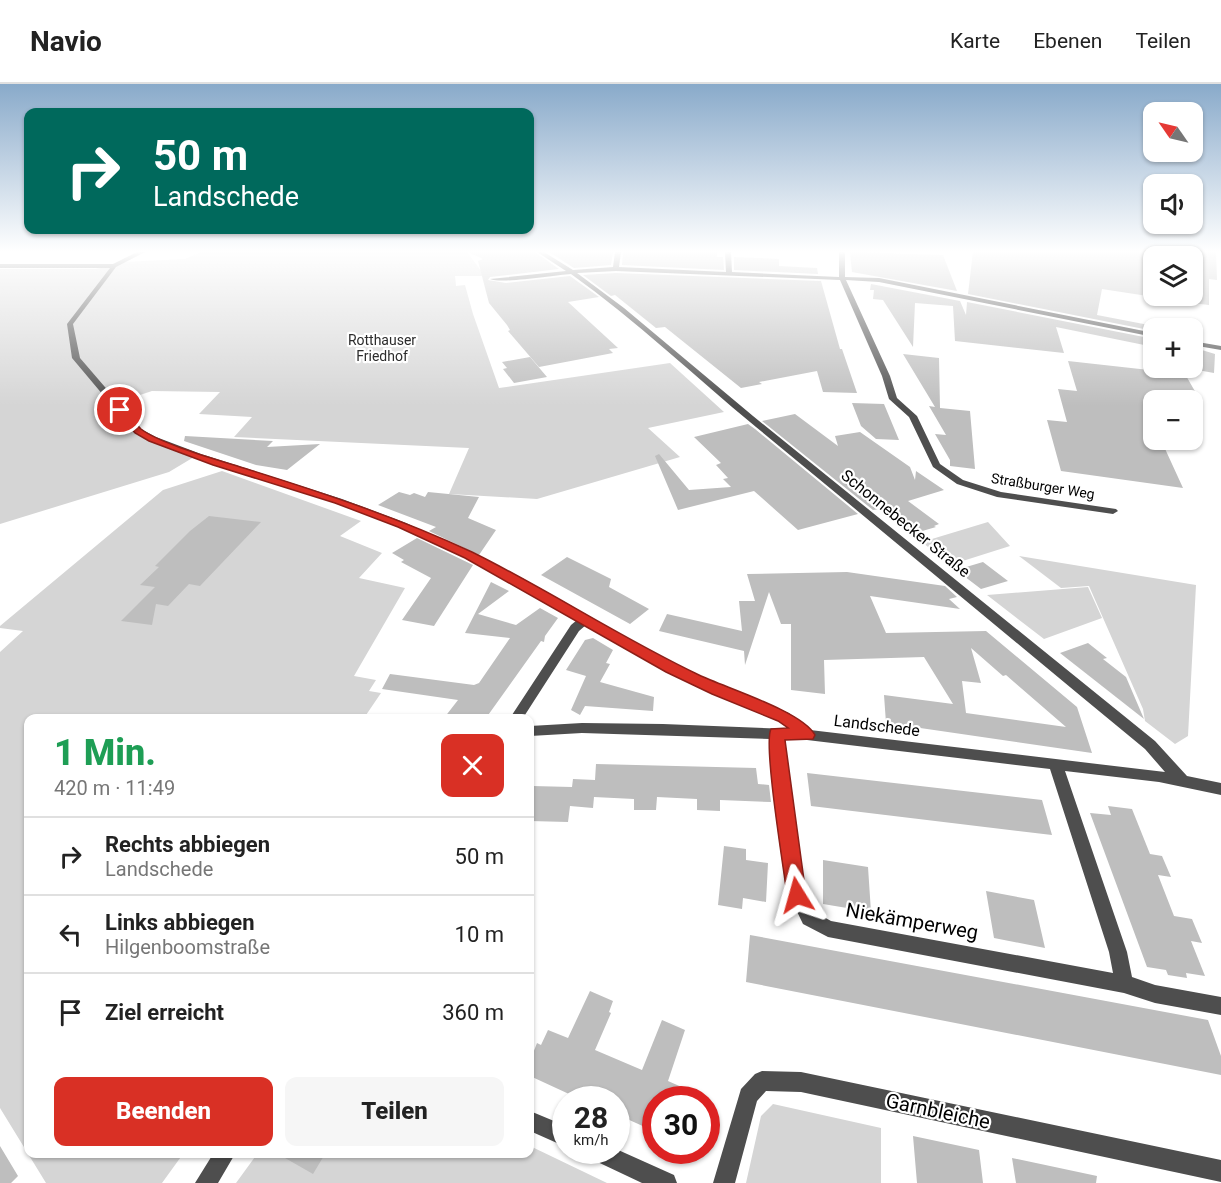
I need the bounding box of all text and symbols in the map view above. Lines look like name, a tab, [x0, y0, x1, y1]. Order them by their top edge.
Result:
text: Navio	[30, 25, 102, 58]
text: Karte	[950, 29, 1000, 53]
text: Ebenen	[1033, 29, 1102, 53]
text: Teilen	[1135, 29, 1191, 53]
north arrow	[1143, 102, 1203, 162]
map controls	[1143, 102, 1203, 450]
text: 50 m	[153, 131, 248, 180]
icon: right	[54, 132, 132, 210]
button: sound	[1143, 174, 1203, 234]
text: Landschede	[153, 181, 299, 213]
button: layers	[1143, 246, 1203, 306]
button: +	[1143, 318, 1203, 378]
park label: Rotthauser Friedhof	[348, 332, 416, 364]
pin	[94, 384, 145, 435]
button: −	[1143, 390, 1203, 450]
icon: arrive	[103, 393, 136, 426]
street label: Schonnebecker Straße	[837, 466, 974, 581]
street label: Straßburger Weg	[990, 470, 1096, 502]
street label: Landschede	[833, 711, 921, 740]
text: 1 Min.	[54, 732, 156, 774]
button: close	[441, 734, 504, 797]
text: 420 m · 11:49	[54, 776, 175, 800]
text: Rechts abbiegen	[105, 832, 270, 857]
icon: right	[54, 840, 87, 873]
text: 50 m	[455, 844, 504, 869]
text: Landschede	[105, 857, 213, 881]
position arrow	[765, 863, 829, 927]
street label: Niekämperweg	[844, 898, 980, 944]
text: Links abbiegen	[105, 910, 255, 935]
icon: left	[54, 918, 87, 951]
text: 10 m	[455, 922, 504, 947]
text: Hilgenboomstraße	[105, 935, 270, 959]
icon: arrive	[54, 996, 87, 1029]
text: Ziel erreicht	[105, 1000, 224, 1025]
text: 360 m	[442, 1000, 504, 1025]
button: Beenden	[54, 1077, 273, 1146]
button: Teilen	[285, 1077, 504, 1146]
speed limit sign: 30	[642, 1086, 720, 1164]
street label: Garnbleiche	[884, 1088, 992, 1134]
text: 28	[574, 1100, 608, 1135]
text: km/h	[573, 1131, 609, 1149]

